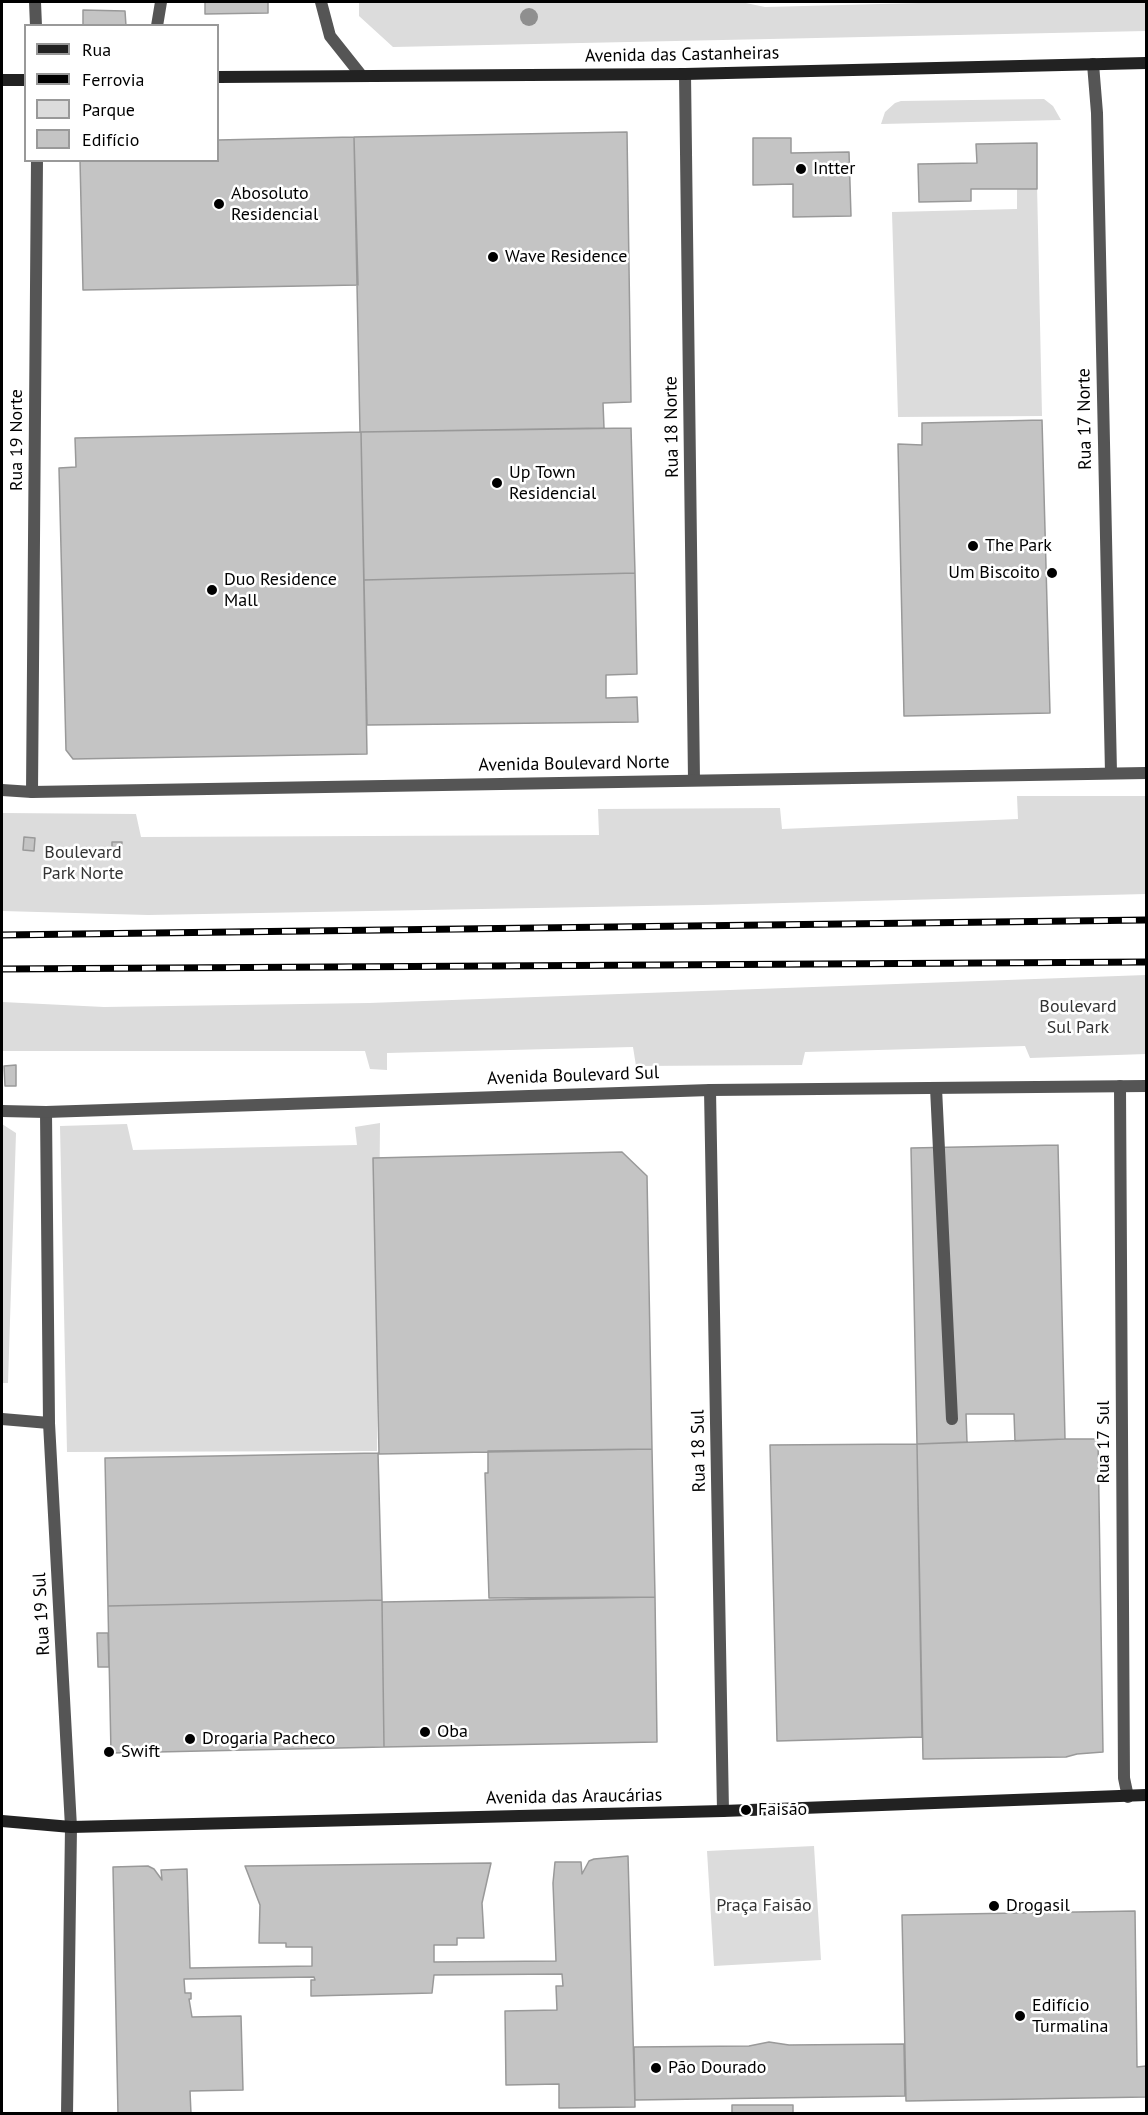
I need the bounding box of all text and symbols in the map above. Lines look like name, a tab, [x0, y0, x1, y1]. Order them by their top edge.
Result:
legend	[24, 24, 219, 162]
text: Rua	[82, 38, 111, 61]
street label: Avenida das Castanheiras	[585, 43, 779, 67]
text: Ferrovia	[82, 68, 145, 91]
text: Parque	[82, 98, 135, 121]
text: Edifício	[82, 128, 139, 151]
place label: Intter	[813, 158, 855, 180]
marker: Intter	[794, 162, 808, 176]
place label: Abosoluto Residencial	[231, 183, 318, 226]
marker: Abosoluto Residencial	[212, 197, 226, 211]
place label: Wave Residence	[505, 246, 627, 268]
marker: Wave Residence	[486, 250, 500, 264]
street label: Rua 17 Norte	[1073, 368, 1097, 470]
street label: Rua 18 Norte	[660, 376, 684, 478]
street label: Rua 19 Norte	[6, 389, 28, 491]
place label: Up Town Residencial	[509, 462, 596, 504]
marker: Up Town Residencial	[490, 476, 504, 490]
place label: The Park	[985, 535, 1052, 557]
marker: The Park	[966, 539, 980, 553]
place label: Um Biscoito	[948, 562, 1040, 584]
marker: Um Biscoito	[1045, 566, 1059, 580]
place label: Duo Residence Mall	[224, 569, 337, 612]
marker: Duo Residence Mall	[205, 583, 219, 597]
street label: Avenida Boulevard Norte	[478, 752, 670, 776]
park label: Boulevard Park Norte	[42, 842, 124, 884]
park label: Boulevard Sul Park	[1039, 996, 1117, 1038]
street label: Avenida Boulevard Sul	[487, 1062, 659, 1090]
street label: Rua 17 Sul	[1093, 1401, 1115, 1483]
street label: Rua 18 Sul	[687, 1409, 711, 1493]
street label: Rua 19 Sul	[29, 1572, 55, 1656]
place label: Oba	[437, 1721, 468, 1743]
marker: Oba	[418, 1725, 432, 1739]
place label: Drogaria Pacheco	[202, 1728, 335, 1750]
marker: Drogaria Pacheco	[183, 1732, 197, 1746]
place label: Swift	[121, 1741, 160, 1763]
marker: Swift	[102, 1745, 116, 1759]
street label: Avenida das Araucárias	[486, 1785, 662, 1809]
place label: Faisão	[758, 1799, 807, 1821]
marker: Faisão	[739, 1803, 753, 1817]
park label: Praça Faisão	[716, 1895, 812, 1917]
place label: Drogasil	[1006, 1895, 1070, 1917]
marker: Drogasil	[987, 1899, 1001, 1913]
place label: Edifício Turmalina	[1032, 1995, 1108, 2038]
marker: Edifício Turmalina	[1013, 2009, 1027, 2023]
place label: Pão Dourado	[668, 2057, 766, 2079]
marker: Pão Dourado	[649, 2061, 663, 2075]

